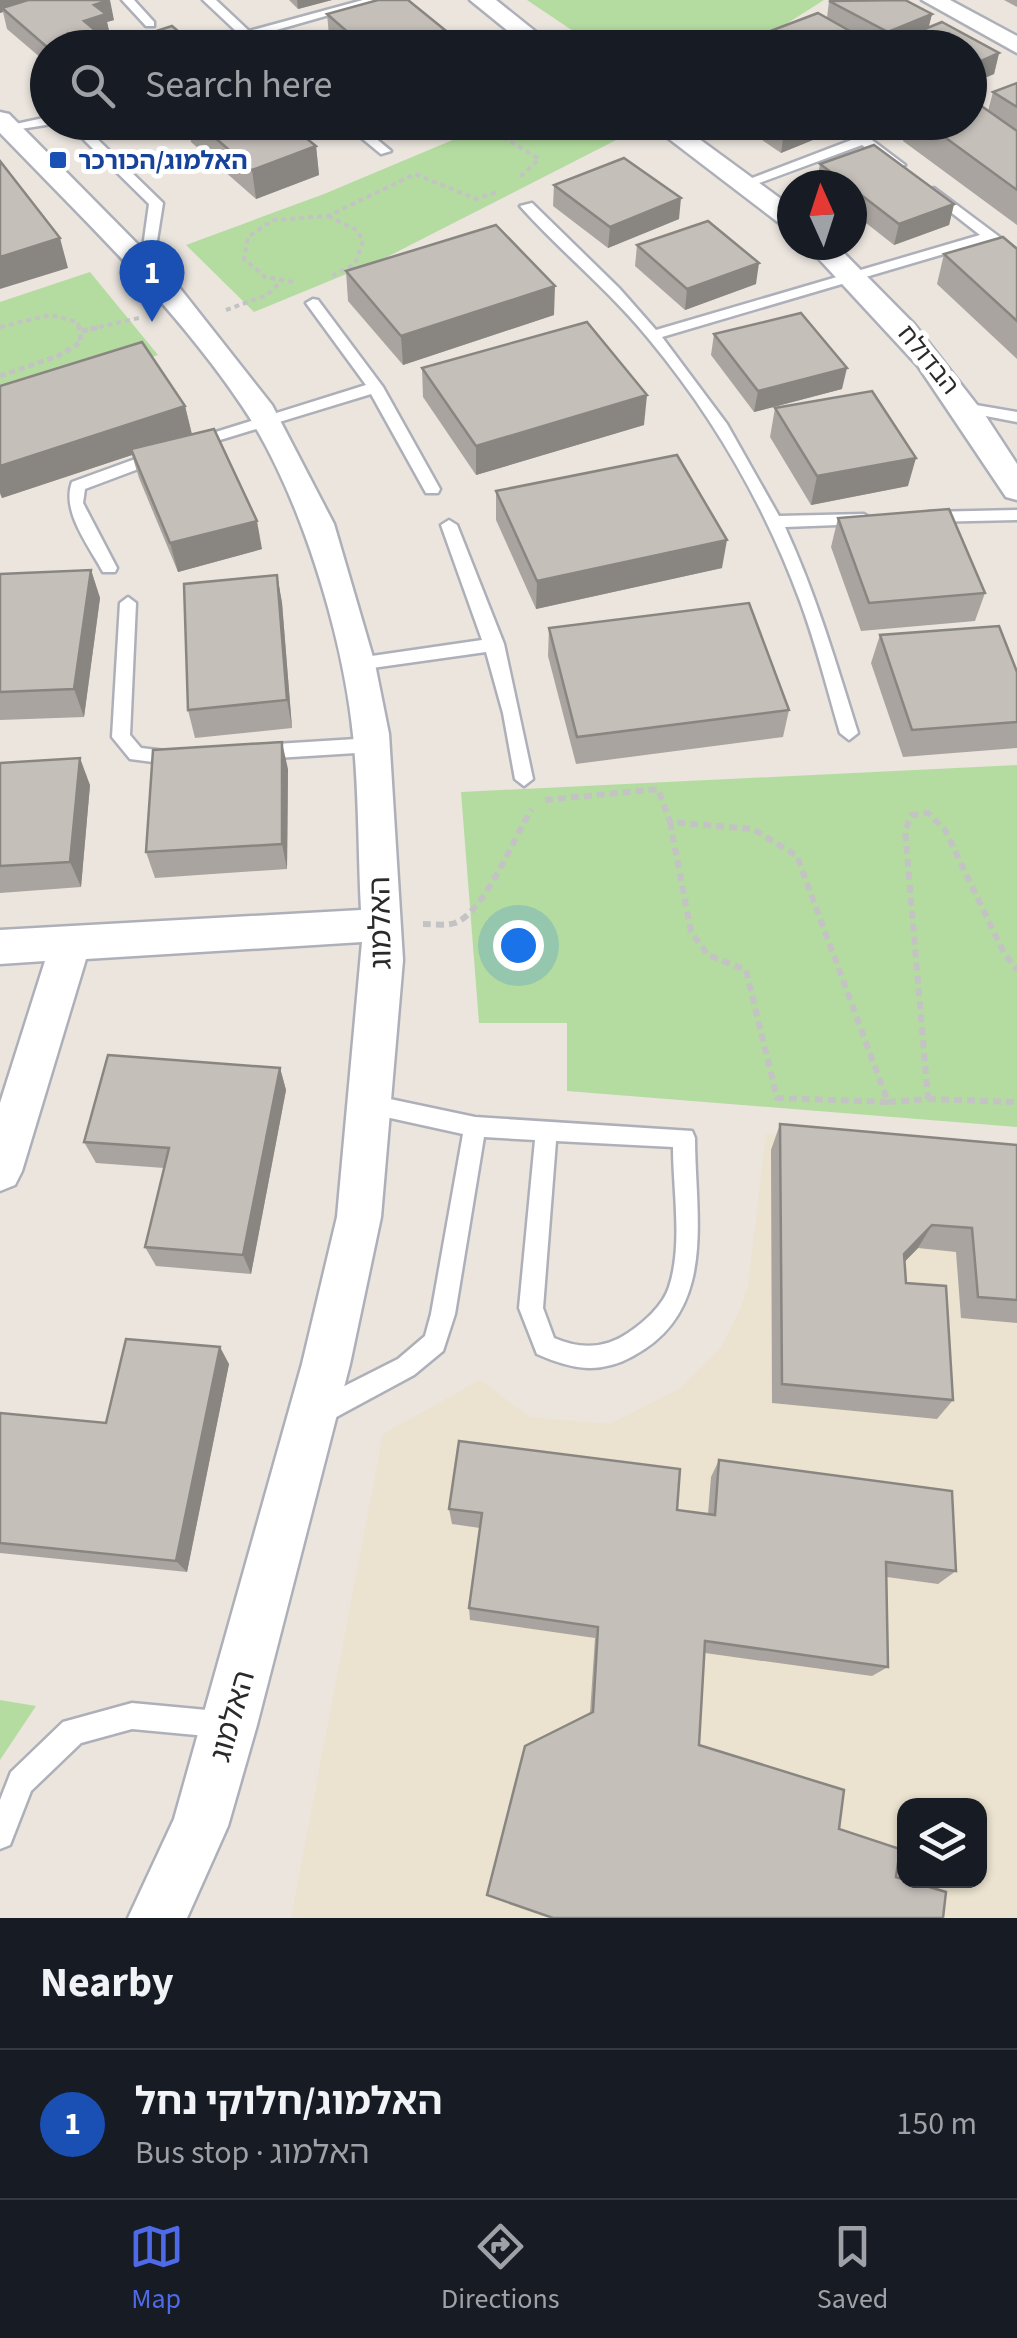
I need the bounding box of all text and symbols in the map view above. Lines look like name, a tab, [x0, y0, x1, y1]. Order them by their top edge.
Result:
search box	[30, 30, 987, 140]
icon: search	[65, 58, 120, 113]
text: Search here	[145, 58, 332, 112]
place label: האלמוג/הכורכר	[78, 143, 248, 179]
marker: האלמוג/הכורכר	[47, 149, 69, 171]
north arrow	[777, 170, 867, 260]
pin: 1	[120, 240, 184, 322]
street label: הבדולח	[889, 317, 967, 402]
street label: האלמוג	[358, 876, 403, 970]
your location	[493, 920, 544, 971]
street label: האלמוג	[199, 1665, 266, 1767]
map controls	[897, 1798, 987, 1888]
button: layers	[897, 1798, 987, 1888]
text: Nearby	[40, 1953, 174, 2013]
text: האלמוג/חלוקי נחל	[135, 2075, 443, 2129]
text: 1	[64, 2101, 81, 2147]
text: 150 m	[896, 2101, 977, 2147]
text: Bus stop · האלמוג	[135, 2130, 370, 2176]
tab: Map	[129, 2219, 184, 2319]
tab: Directions	[441, 2219, 560, 2319]
tab: Saved	[817, 2219, 888, 2319]

